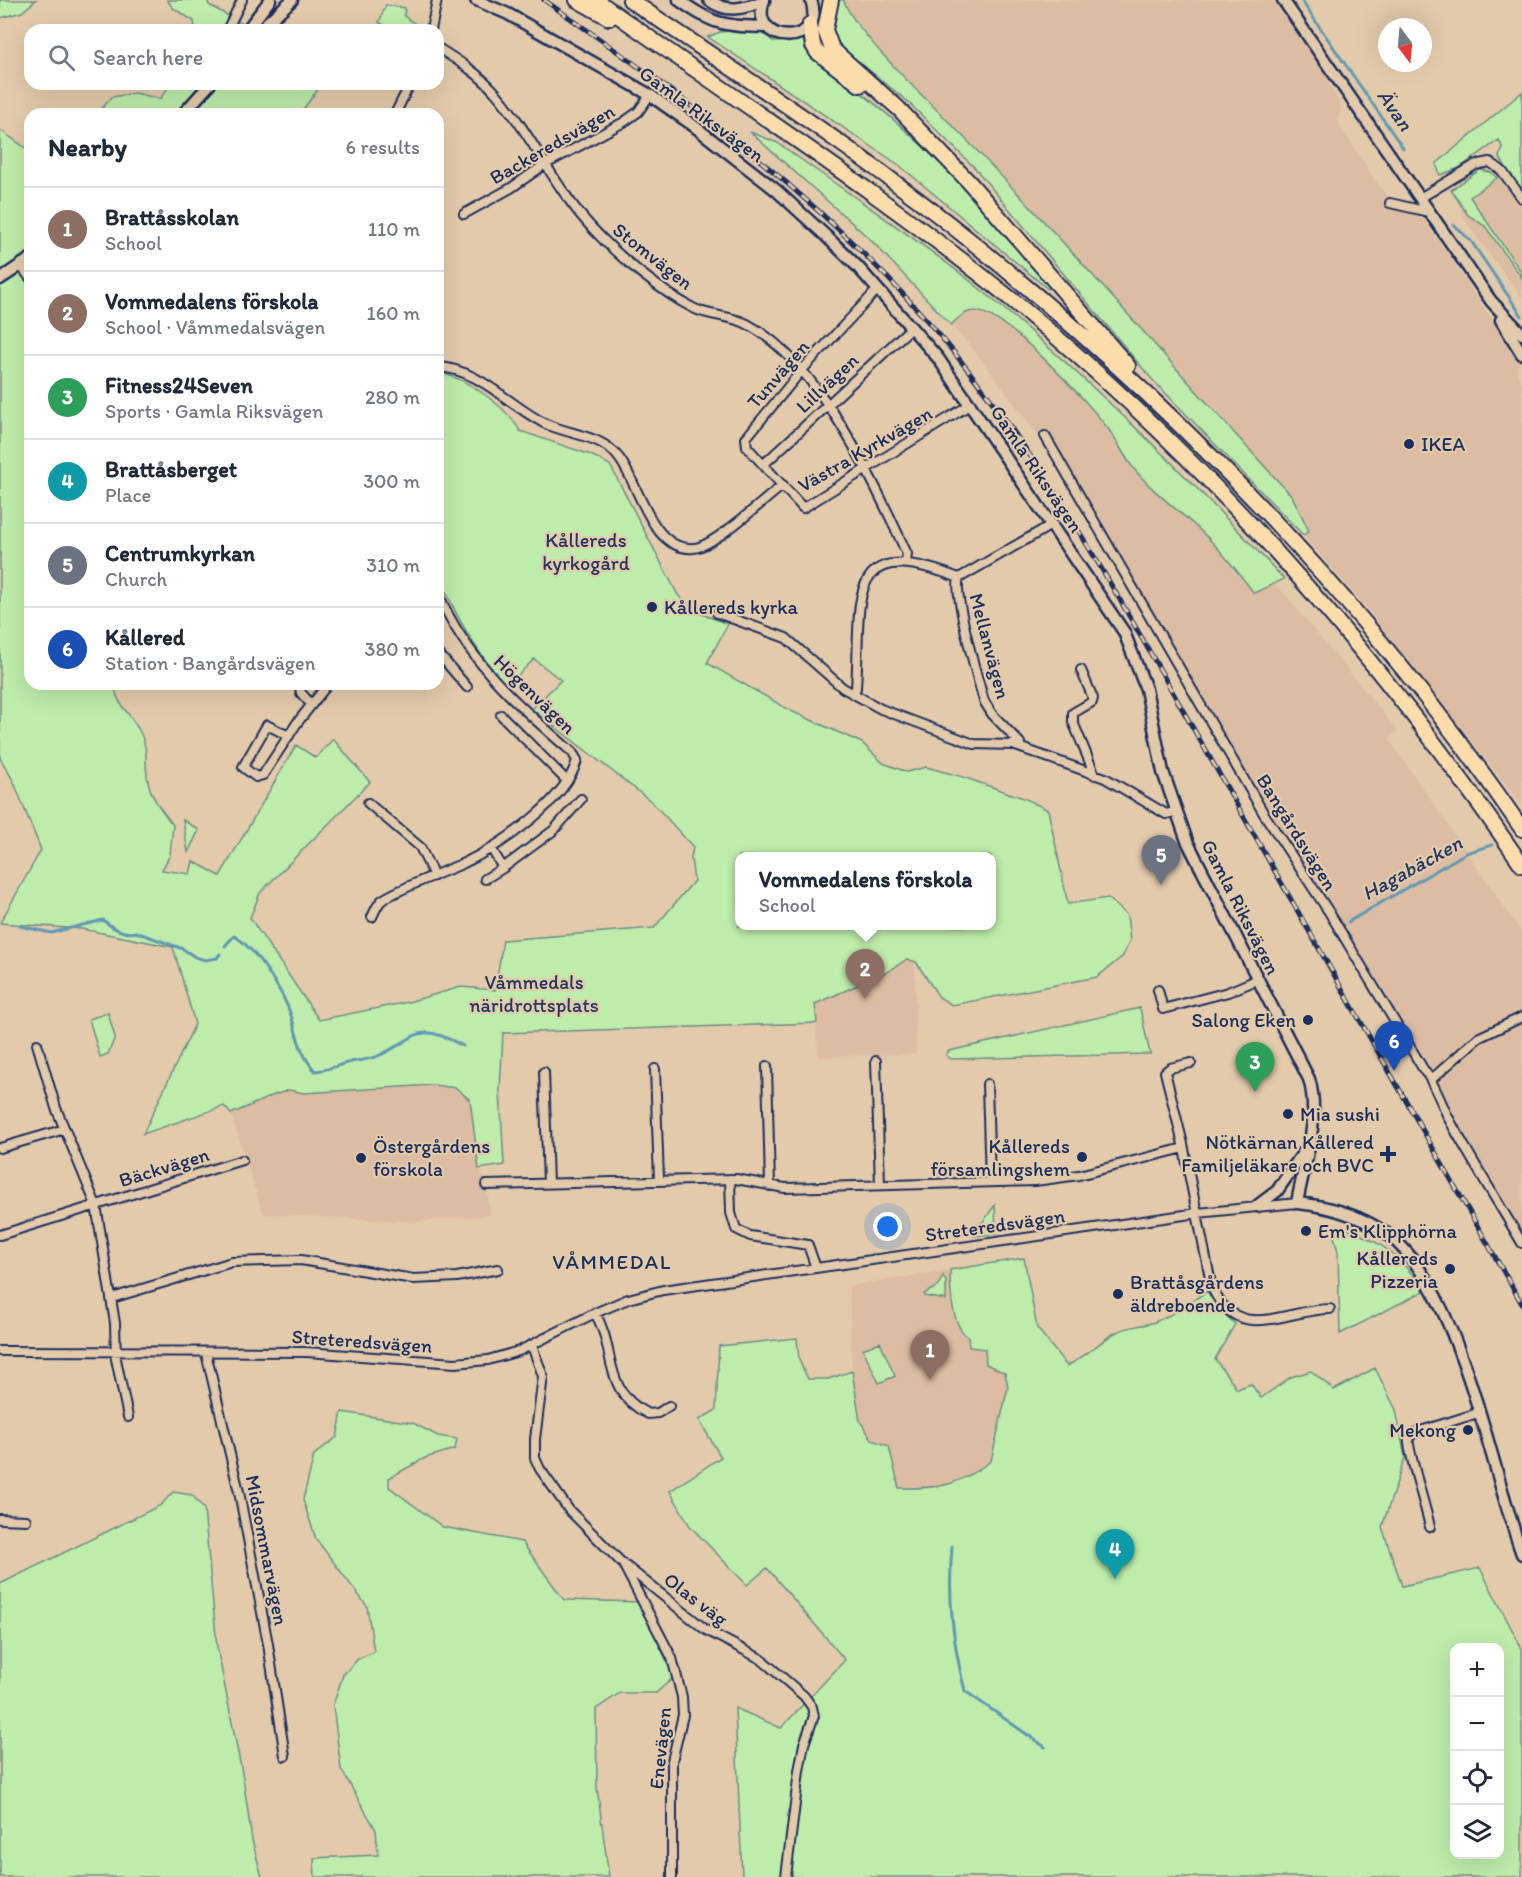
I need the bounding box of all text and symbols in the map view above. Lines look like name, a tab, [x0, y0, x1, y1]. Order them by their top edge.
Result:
north arrow	[1378, 18, 1432, 72]
search box	[24, 24, 444, 90]
icon: search	[45, 41, 78, 74]
text: Search here	[93, 44, 203, 71]
street label: Gamla Riksvägen	[635, 61, 769, 167]
water label: Ävan	[1372, 84, 1419, 136]
street label: Backeredsvägen	[485, 98, 619, 189]
text: Nearby	[48, 131, 127, 163]
text: 6 results	[346, 135, 420, 159]
text: Brattåsskolan	[105, 204, 239, 231]
text: 1	[63, 217, 72, 241]
text: 110 m	[368, 217, 420, 241]
street label: Stomvägen	[608, 217, 698, 295]
text: School	[105, 231, 162, 255]
text: Vommedalens förskola	[105, 288, 318, 315]
text: 2	[62, 301, 73, 325]
text: 160 m	[367, 301, 420, 325]
text: School · Våmmedalsvägen	[105, 315, 325, 339]
street label: Tunvägen	[742, 335, 814, 413]
street label: Lillvägen	[791, 348, 863, 418]
text: Fitness24Seven	[105, 372, 253, 399]
text: 3	[62, 385, 73, 409]
text: 280 m	[365, 385, 420, 409]
text: Sports · Gamla Riksvägen	[105, 399, 323, 423]
street label: Västra Kyrkvägen	[794, 401, 936, 497]
street label: Gamla Riksvägen	[986, 401, 1088, 537]
place label: IKEA	[1421, 432, 1465, 456]
marker: IKEA	[1402, 437, 1416, 451]
text: Brattåsberget	[105, 456, 237, 483]
text: 4	[61, 469, 74, 493]
text: 300 m	[363, 469, 420, 493]
text: Place	[105, 483, 151, 507]
park label: Kållereds kyrkogård	[542, 528, 630, 575]
text: Centrumkyrkan	[105, 540, 255, 567]
text: 5	[62, 553, 73, 577]
text: 310 m	[366, 553, 420, 577]
text: Church	[105, 567, 167, 591]
street label: Mellanvägen	[964, 591, 1016, 701]
place label: Kållereds kyrka	[664, 595, 799, 619]
marker: Kållereds kyrka	[645, 600, 659, 614]
text: Kållered	[105, 624, 185, 651]
text: 6	[62, 637, 73, 661]
text: 380 m	[365, 637, 420, 661]
street label: Högenvägen	[489, 649, 581, 739]
text: Station · Bangårdsvägen	[105, 651, 315, 675]
street label: Bangårdsvägen	[1252, 769, 1343, 895]
water label: Hagabäcken	[1357, 829, 1467, 905]
street label: Gamla Riksvägen	[1197, 835, 1285, 979]
pin: 5	[1142, 836, 1180, 885]
popup	[735, 852, 996, 930]
text: Vommedalens förskola	[759, 866, 972, 893]
text: School	[759, 893, 816, 917]
pin: 2	[846, 950, 884, 999]
park label: Våmmedals näridrottsplats	[469, 970, 599, 1017]
place label: Salong Eken	[1191, 1008, 1296, 1032]
marker: Salong Eken	[1301, 1013, 1315, 1027]
pin: 6	[1374, 1022, 1414, 1071]
pin: 3	[1236, 1042, 1274, 1092]
place label: Mia sushi	[1300, 1102, 1380, 1126]
marker: Mia sushi	[1281, 1107, 1295, 1121]
place label: Nötkärnan Kållered Familjeläkare och BVC	[1181, 1130, 1374, 1177]
place label: Östergårdens förskola	[373, 1134, 490, 1181]
place label: Kållereds församlingshem	[931, 1134, 1070, 1181]
street label: Bäckvägen	[116, 1142, 212, 1192]
marker: Nötkärnan Kållered Familjeläkare och BVC	[1379, 1145, 1397, 1163]
marker: Kållereds församlingshem	[1075, 1150, 1089, 1164]
marker: Östergårdens förskola	[354, 1151, 368, 1165]
street label: Streteredsvägen	[924, 1203, 1066, 1247]
your location	[873, 1212, 902, 1241]
place label: Em's Klipphörna	[1318, 1219, 1457, 1243]
marker: Em's Klipphörna	[1299, 1224, 1313, 1238]
place label: Kållereds Pizzeria	[1357, 1246, 1439, 1293]
district label: VÅMMEDAL	[552, 1249, 672, 1274]
marker: Kållereds Pizzeria	[1443, 1262, 1457, 1276]
place label: Brattåsgårdens äldreboende	[1130, 1270, 1264, 1317]
marker: Brattåsgårdens äldreboende	[1111, 1287, 1125, 1301]
street label: Streteredsvägen	[291, 1324, 433, 1358]
pin: 1	[910, 1330, 950, 1380]
place label: Mekong	[1389, 1418, 1457, 1442]
marker: Mekong	[1461, 1423, 1475, 1437]
street label: Midsommarvägen	[241, 1473, 293, 1628]
pin: 4	[1096, 1530, 1134, 1579]
street label: Olas väg	[659, 1567, 733, 1631]
map controls	[1450, 1643, 1504, 1859]
button: +	[1450, 1643, 1504, 1697]
button: −	[1450, 1697, 1504, 1751]
street label: Enevägen	[644, 1706, 676, 1790]
button: locate	[1450, 1751, 1504, 1805]
button: layers	[1450, 1805, 1504, 1859]

